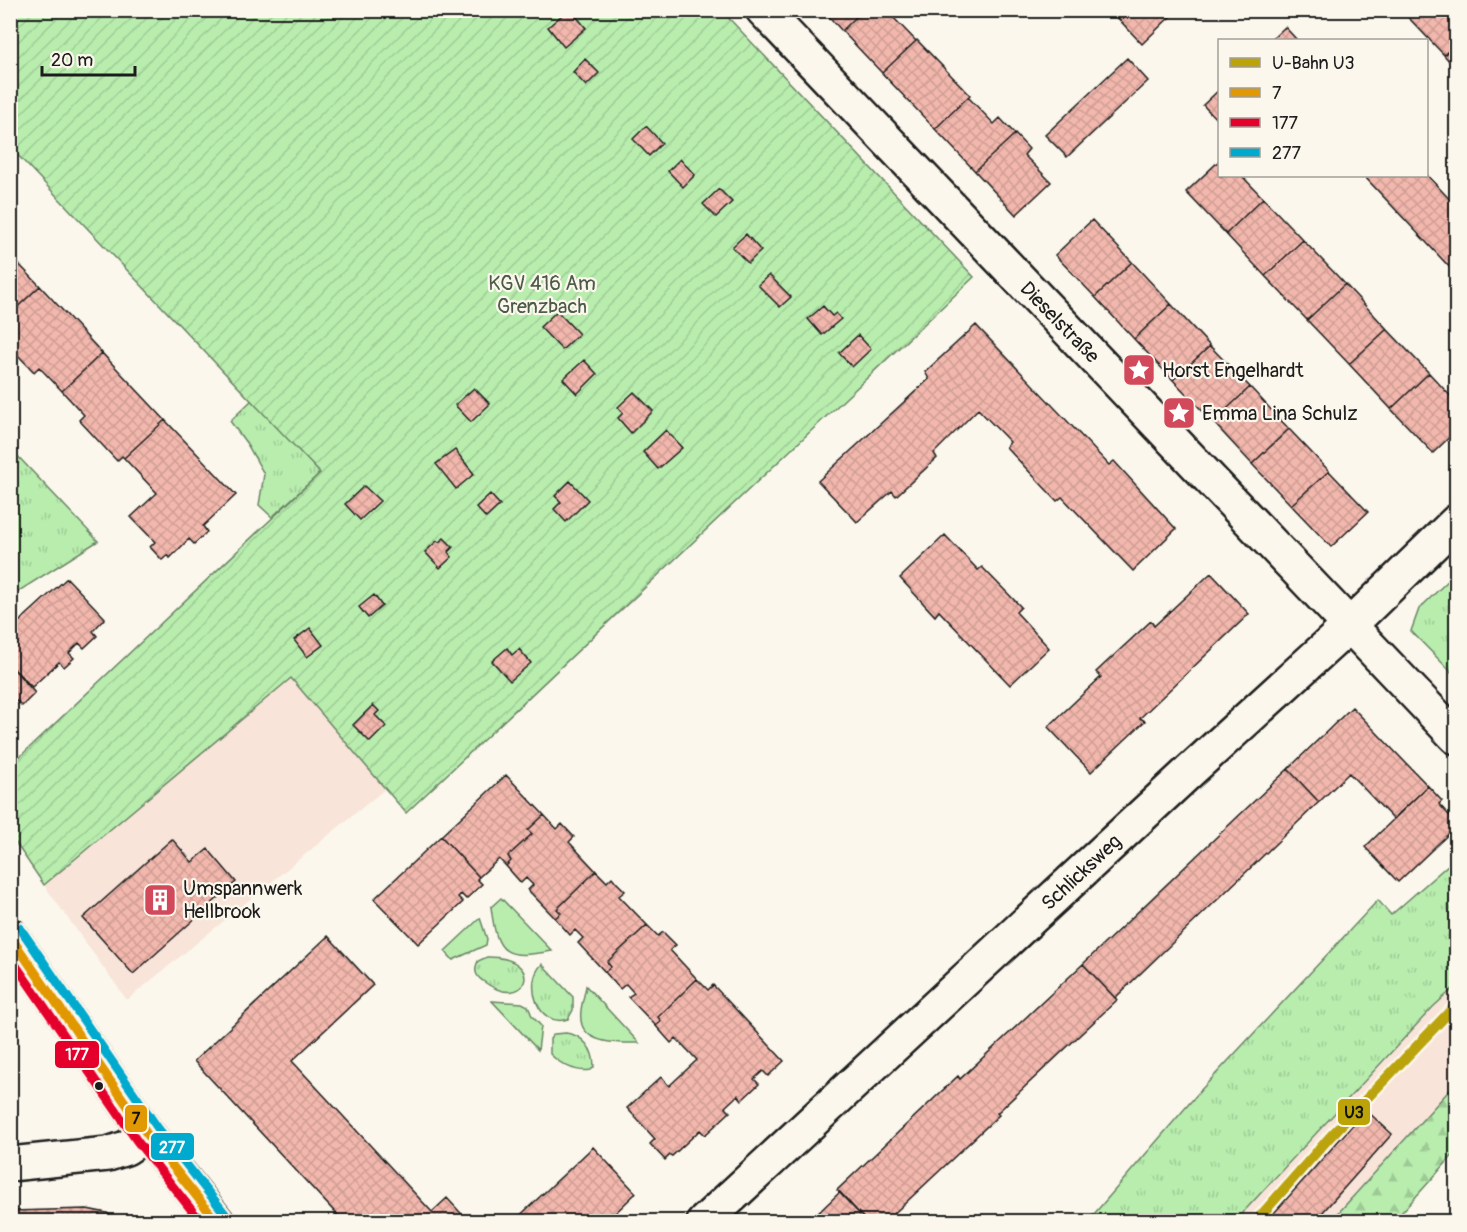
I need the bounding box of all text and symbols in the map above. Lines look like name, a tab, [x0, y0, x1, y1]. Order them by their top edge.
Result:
scale bar	[42, 39, 135, 77]
legend	[1218, 39, 1428, 177]
text: 20 m	[51, 49, 93, 72]
text: U-Bahn U3	[1272, 52, 1355, 75]
text: 7	[1272, 82, 1282, 105]
text: 177	[1272, 112, 1299, 135]
text: 277	[1272, 142, 1302, 165]
park label: KGV 416 Am Grenzbach	[488, 271, 596, 319]
street label: Dieselstraße	[1015, 276, 1105, 368]
place icon: Horst Engelhardt	[1121, 352, 1157, 388]
place label: Horst Engelhardt	[1162, 358, 1304, 383]
place icon: Emma Lina Schulz	[1161, 395, 1197, 431]
place label: Emma Lina Schulz	[1202, 401, 1358, 426]
street label: Schlicksweg	[1036, 829, 1127, 916]
place label: Umspannwerk Hellbrook	[183, 876, 303, 924]
building icon: Umspannwerk Hellbrook	[142, 882, 178, 918]
line badge: 177	[54, 1040, 100, 1069]
text: 177	[65, 1045, 89, 1065]
unlabelled marker	[93, 1080, 105, 1092]
line badge: U3	[1337, 1098, 1371, 1126]
text: U3	[1344, 1103, 1364, 1123]
line badge: 7	[124, 1104, 148, 1133]
text: 7	[132, 1109, 141, 1129]
line badge: 277	[150, 1132, 195, 1161]
text: 277	[159, 1138, 185, 1158]

